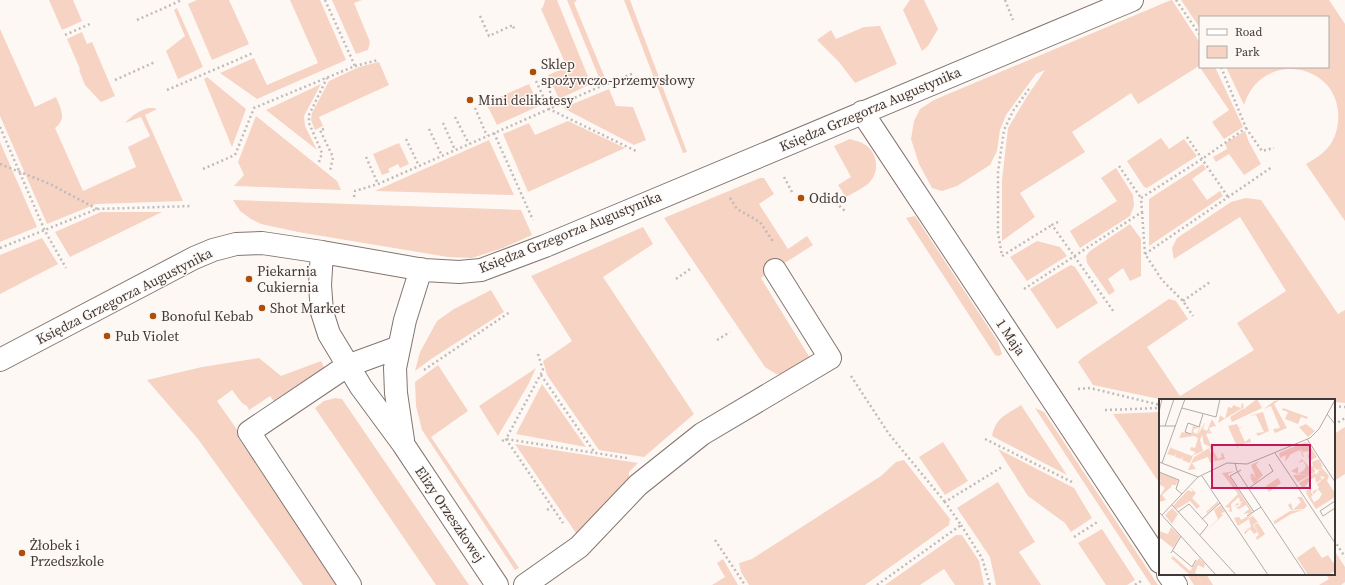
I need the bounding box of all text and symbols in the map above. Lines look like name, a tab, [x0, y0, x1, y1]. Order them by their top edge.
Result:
legend	[1199, 16, 1329, 68]
text: Road	[1235, 24, 1262, 40]
text: Park	[1235, 44, 1260, 60]
place label: Sklep spożywczo-przemysłowy	[541, 54, 696, 90]
street label: Księdza Grzegorza Augustynika	[776, 61, 965, 156]
marker: Sklep spożywczo-przemysłowy	[528, 67, 538, 77]
place label: Mini delikatesy	[478, 90, 575, 110]
marker: Mini delikatesy	[465, 95, 475, 105]
street label: Księdza Grzegorza Augustynika	[476, 186, 665, 278]
place label: Odido	[809, 188, 847, 208]
marker: Odido	[796, 193, 806, 203]
street label: Księdza Grzegorza Augustynika	[32, 242, 216, 349]
place label: Piekarnia Cukiernia	[257, 261, 319, 297]
marker: Piekarnia Cukiernia	[244, 274, 254, 284]
place label: Shot Market	[270, 298, 345, 318]
marker: Shot Market	[257, 303, 267, 313]
place label: Bonoful Kebab	[161, 306, 253, 326]
marker: Bonoful Kebab	[148, 311, 158, 321]
street label: 1 Maja	[991, 315, 1031, 360]
place label: Pub Violet	[115, 326, 179, 346]
marker: Pub Violet	[102, 331, 112, 341]
inset map	[1159, 399, 1335, 575]
street label: Elizy Orzeszkowej	[410, 462, 490, 566]
place label: Żłobek i Przedszkole	[30, 535, 104, 571]
marker: Żłobek i Przedszkole	[17, 548, 27, 558]

